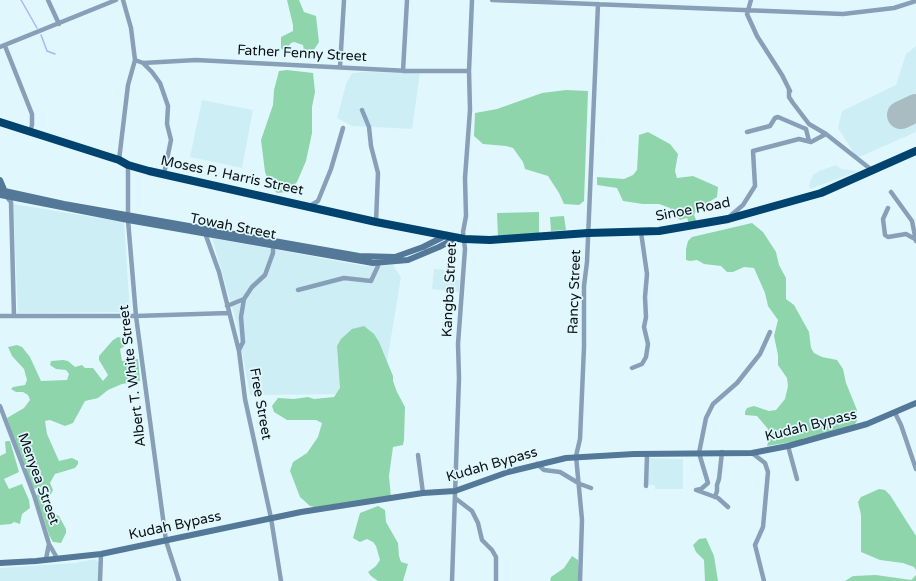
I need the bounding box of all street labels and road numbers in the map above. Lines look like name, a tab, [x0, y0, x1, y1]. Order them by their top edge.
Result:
street label: Father Fenny Street	[237, 42, 367, 66]
street label: Moses P. Harris Street	[159, 153, 305, 199]
street label: Sinoe Road	[654, 195, 732, 225]
street label: Towah Street	[189, 210, 277, 244]
street label: Kangba Street	[439, 242, 461, 338]
street label: Rancy Street	[565, 249, 585, 335]
street label: Albert T. White Street	[116, 304, 150, 448]
street label: Free Street	[245, 367, 275, 441]
street label: Kudah Bypass	[763, 406, 859, 446]
street label: Menyea Street	[14, 431, 62, 527]
street label: Kudah Bypass	[445, 444, 539, 486]
street label: Kudah Bypass	[127, 508, 223, 544]

